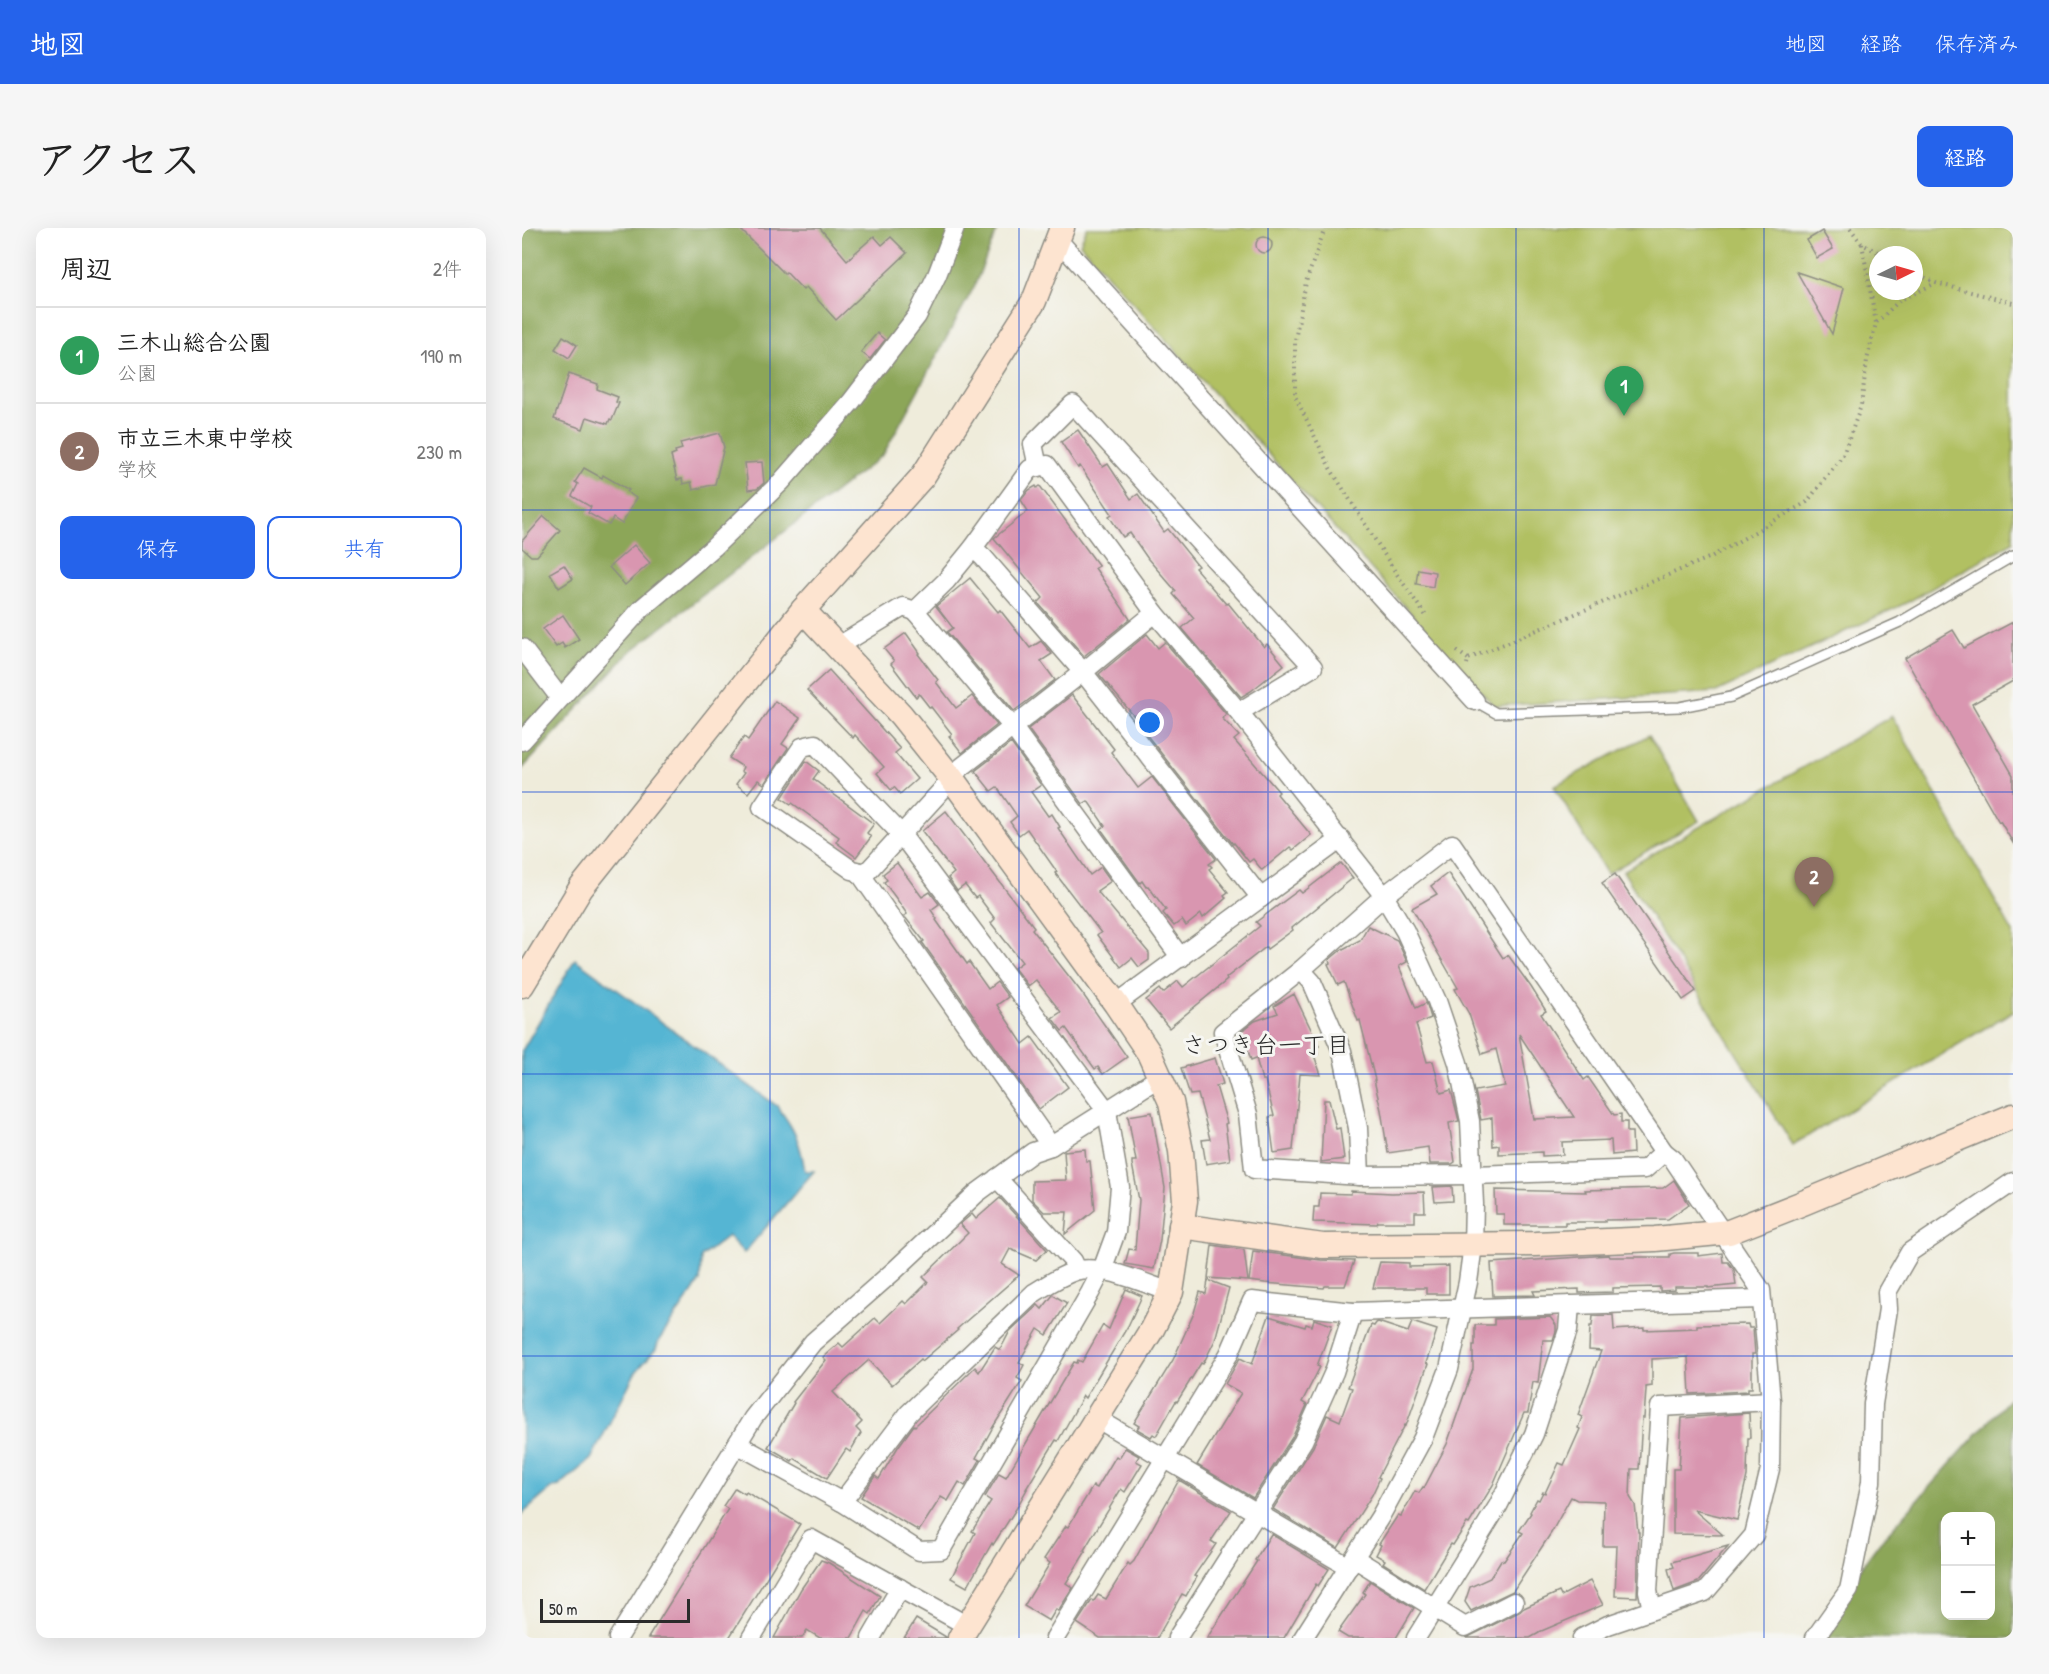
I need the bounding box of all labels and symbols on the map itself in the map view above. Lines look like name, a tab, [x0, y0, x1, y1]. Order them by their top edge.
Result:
north arrow	[1869, 246, 1923, 300]
pin: 1	[1604, 366, 1644, 416]
your location	[1135, 708, 1164, 737]
pin: 2	[1794, 858, 1834, 907]
district label: さつき台一丁目	[1182, 1028, 1350, 1060]
scale bar	[540, 1596, 690, 1624]

